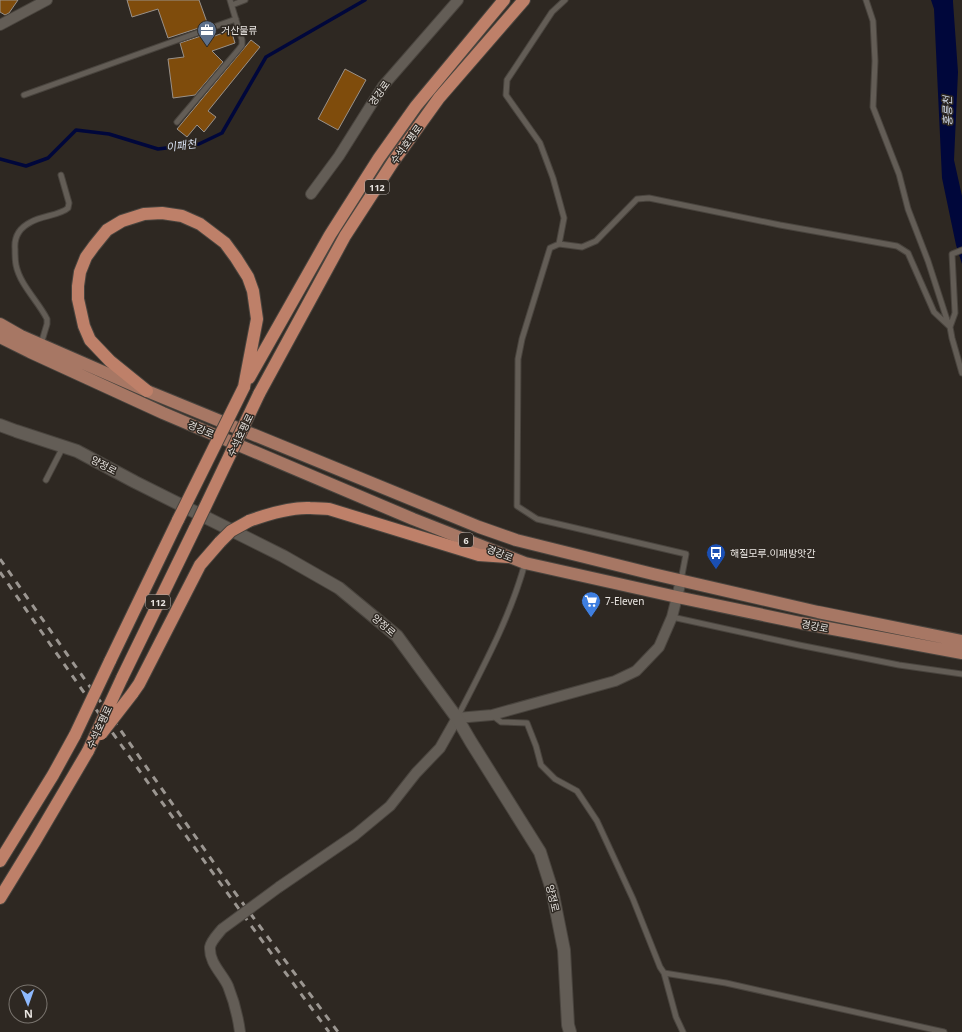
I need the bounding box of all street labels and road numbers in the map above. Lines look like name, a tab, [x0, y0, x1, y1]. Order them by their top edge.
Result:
street label: 경강로	[365, 78, 393, 108]
street label: 수석호평로	[387, 121, 425, 167]
road number: 112	[365, 180, 389, 194]
street label: 수석호평로	[224, 411, 256, 459]
street label: 경강로	[186, 417, 216, 441]
street label: 양정로	[89, 452, 119, 478]
road number: 6	[459, 533, 473, 547]
street label: 경강로	[485, 542, 515, 564]
road number: 112	[146, 595, 170, 609]
street label: 양정로	[369, 611, 399, 639]
street label: 경강로	[800, 616, 830, 636]
street label: 수석호평로	[83, 703, 115, 751]
street label: 양정로	[543, 883, 563, 913]

